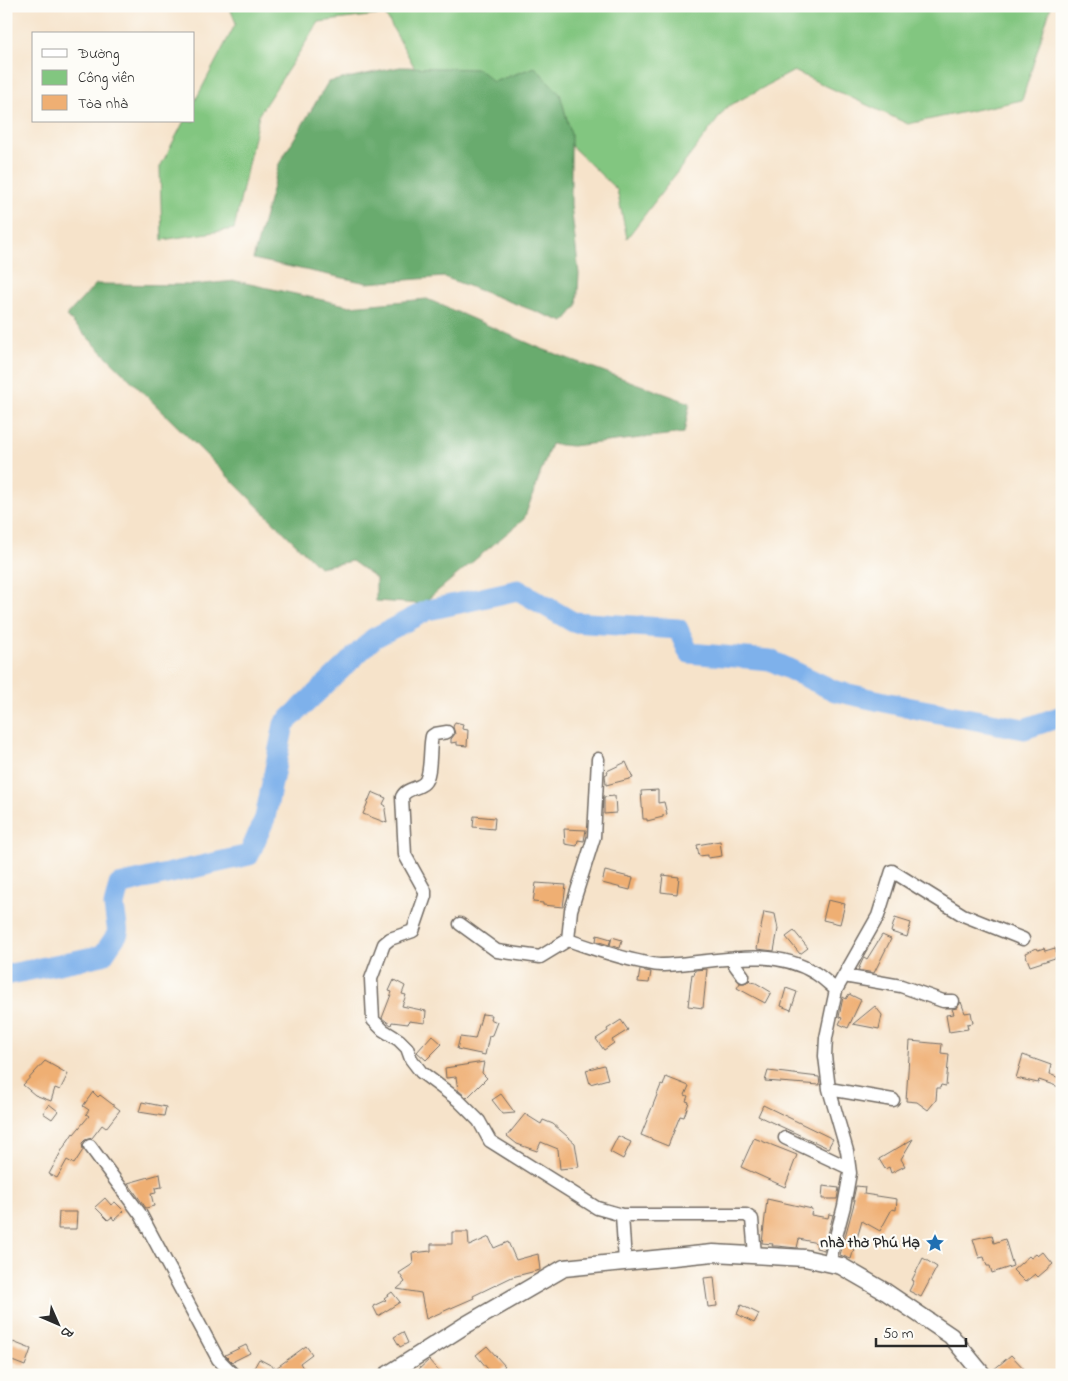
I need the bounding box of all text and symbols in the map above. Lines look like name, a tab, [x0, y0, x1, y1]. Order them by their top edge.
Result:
legend	[32, 32, 195, 122]
text: Đường	[77, 43, 120, 66]
text: Công viên	[78, 67, 135, 90]
text: Tòa nhà	[78, 93, 128, 115]
place label: nhà thờ Phú Hạ	[820, 1231, 920, 1255]
place icon: nhà thờ Phú Hạ	[924, 1232, 946, 1254]
north arrow	[32, 1298, 82, 1348]
scale bar	[876, 1316, 966, 1348]
text: B	[55, 1321, 78, 1343]
text: 50 m	[883, 1323, 914, 1345]

